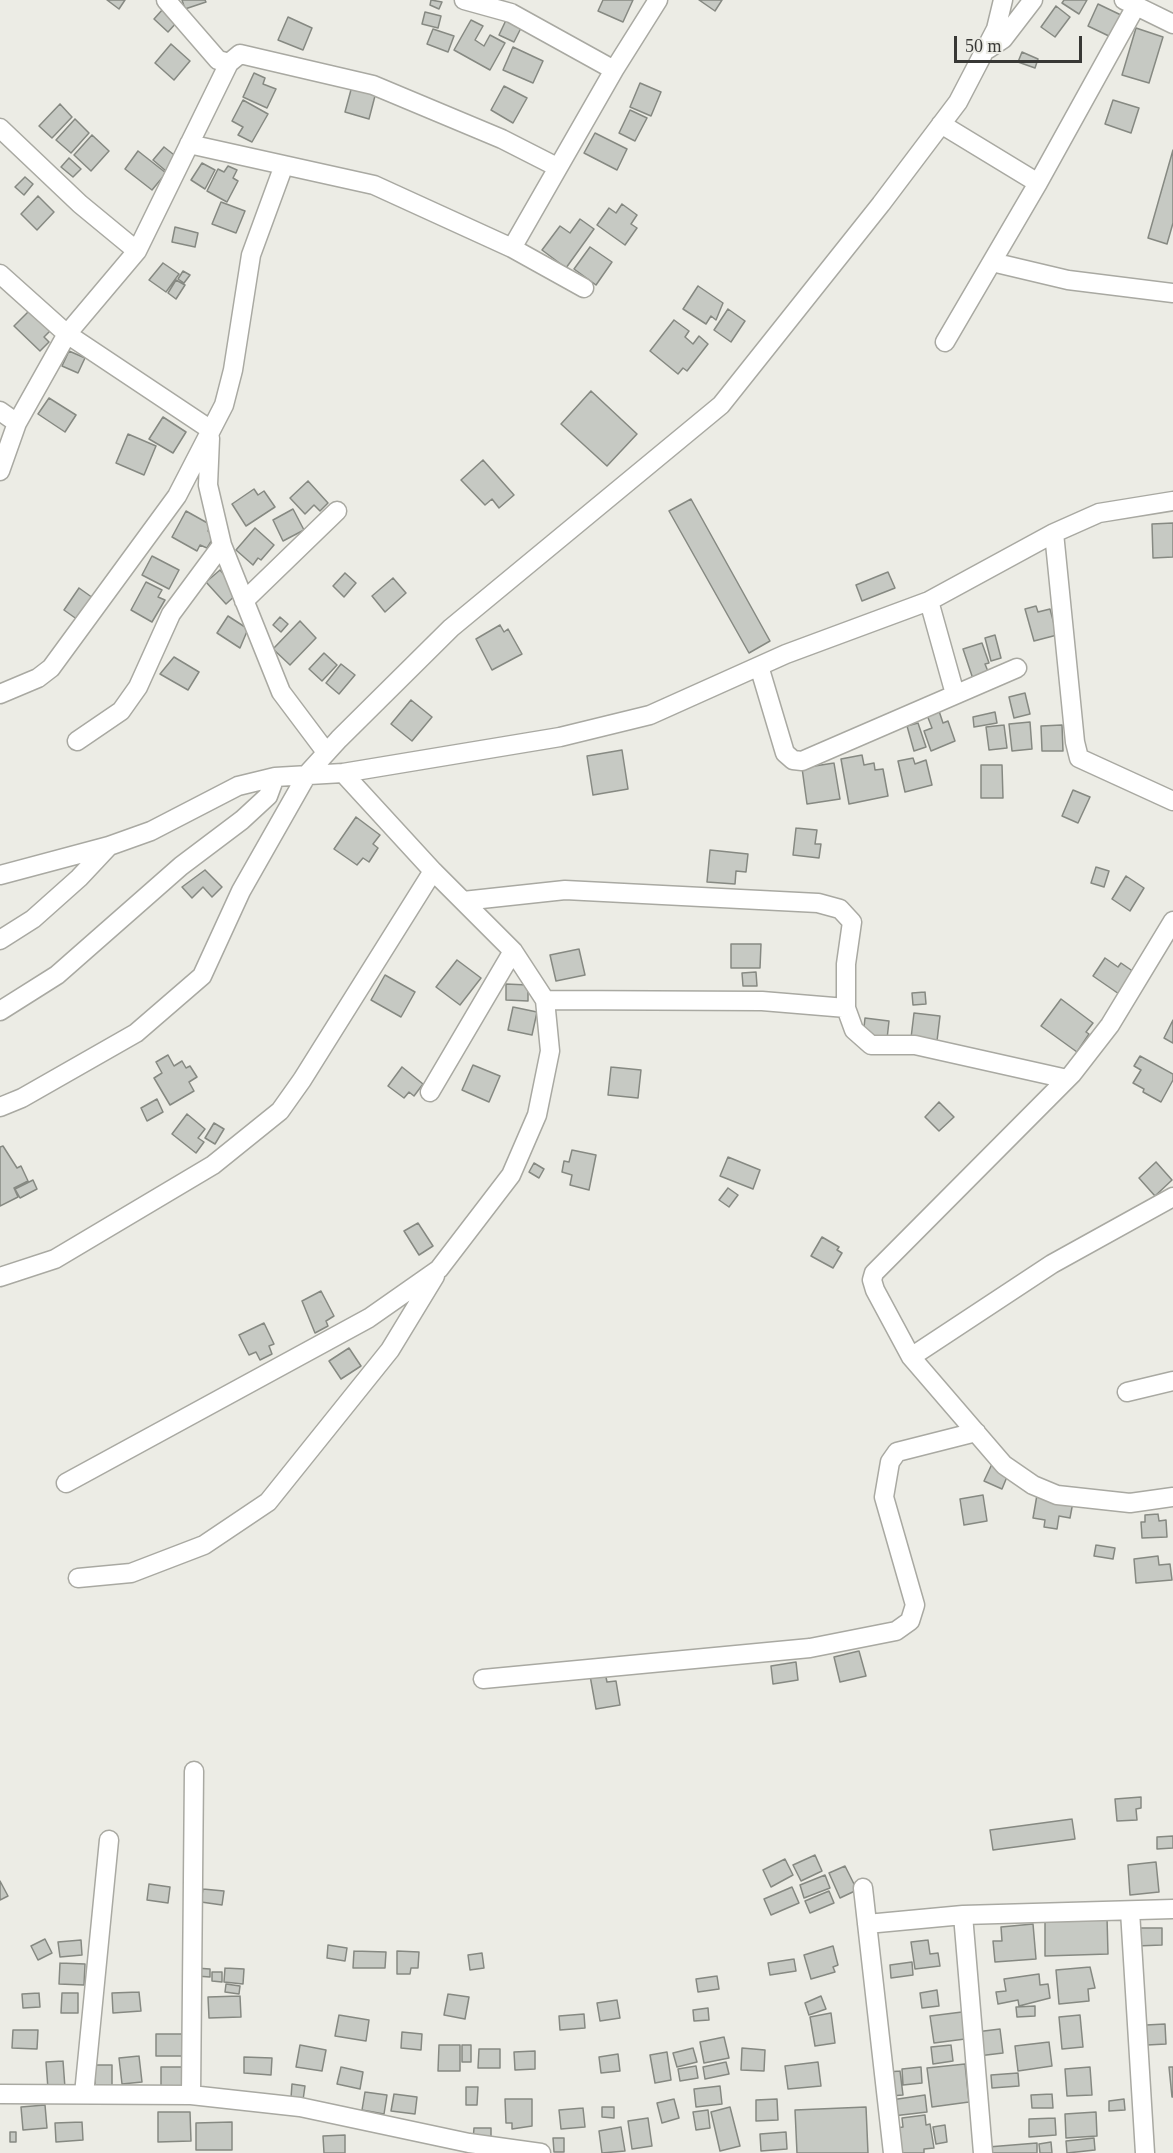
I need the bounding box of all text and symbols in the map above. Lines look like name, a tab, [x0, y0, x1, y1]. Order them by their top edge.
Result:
scale bar	[957, 24, 1084, 62]
text: 50 m	[965, 36, 1002, 56]

